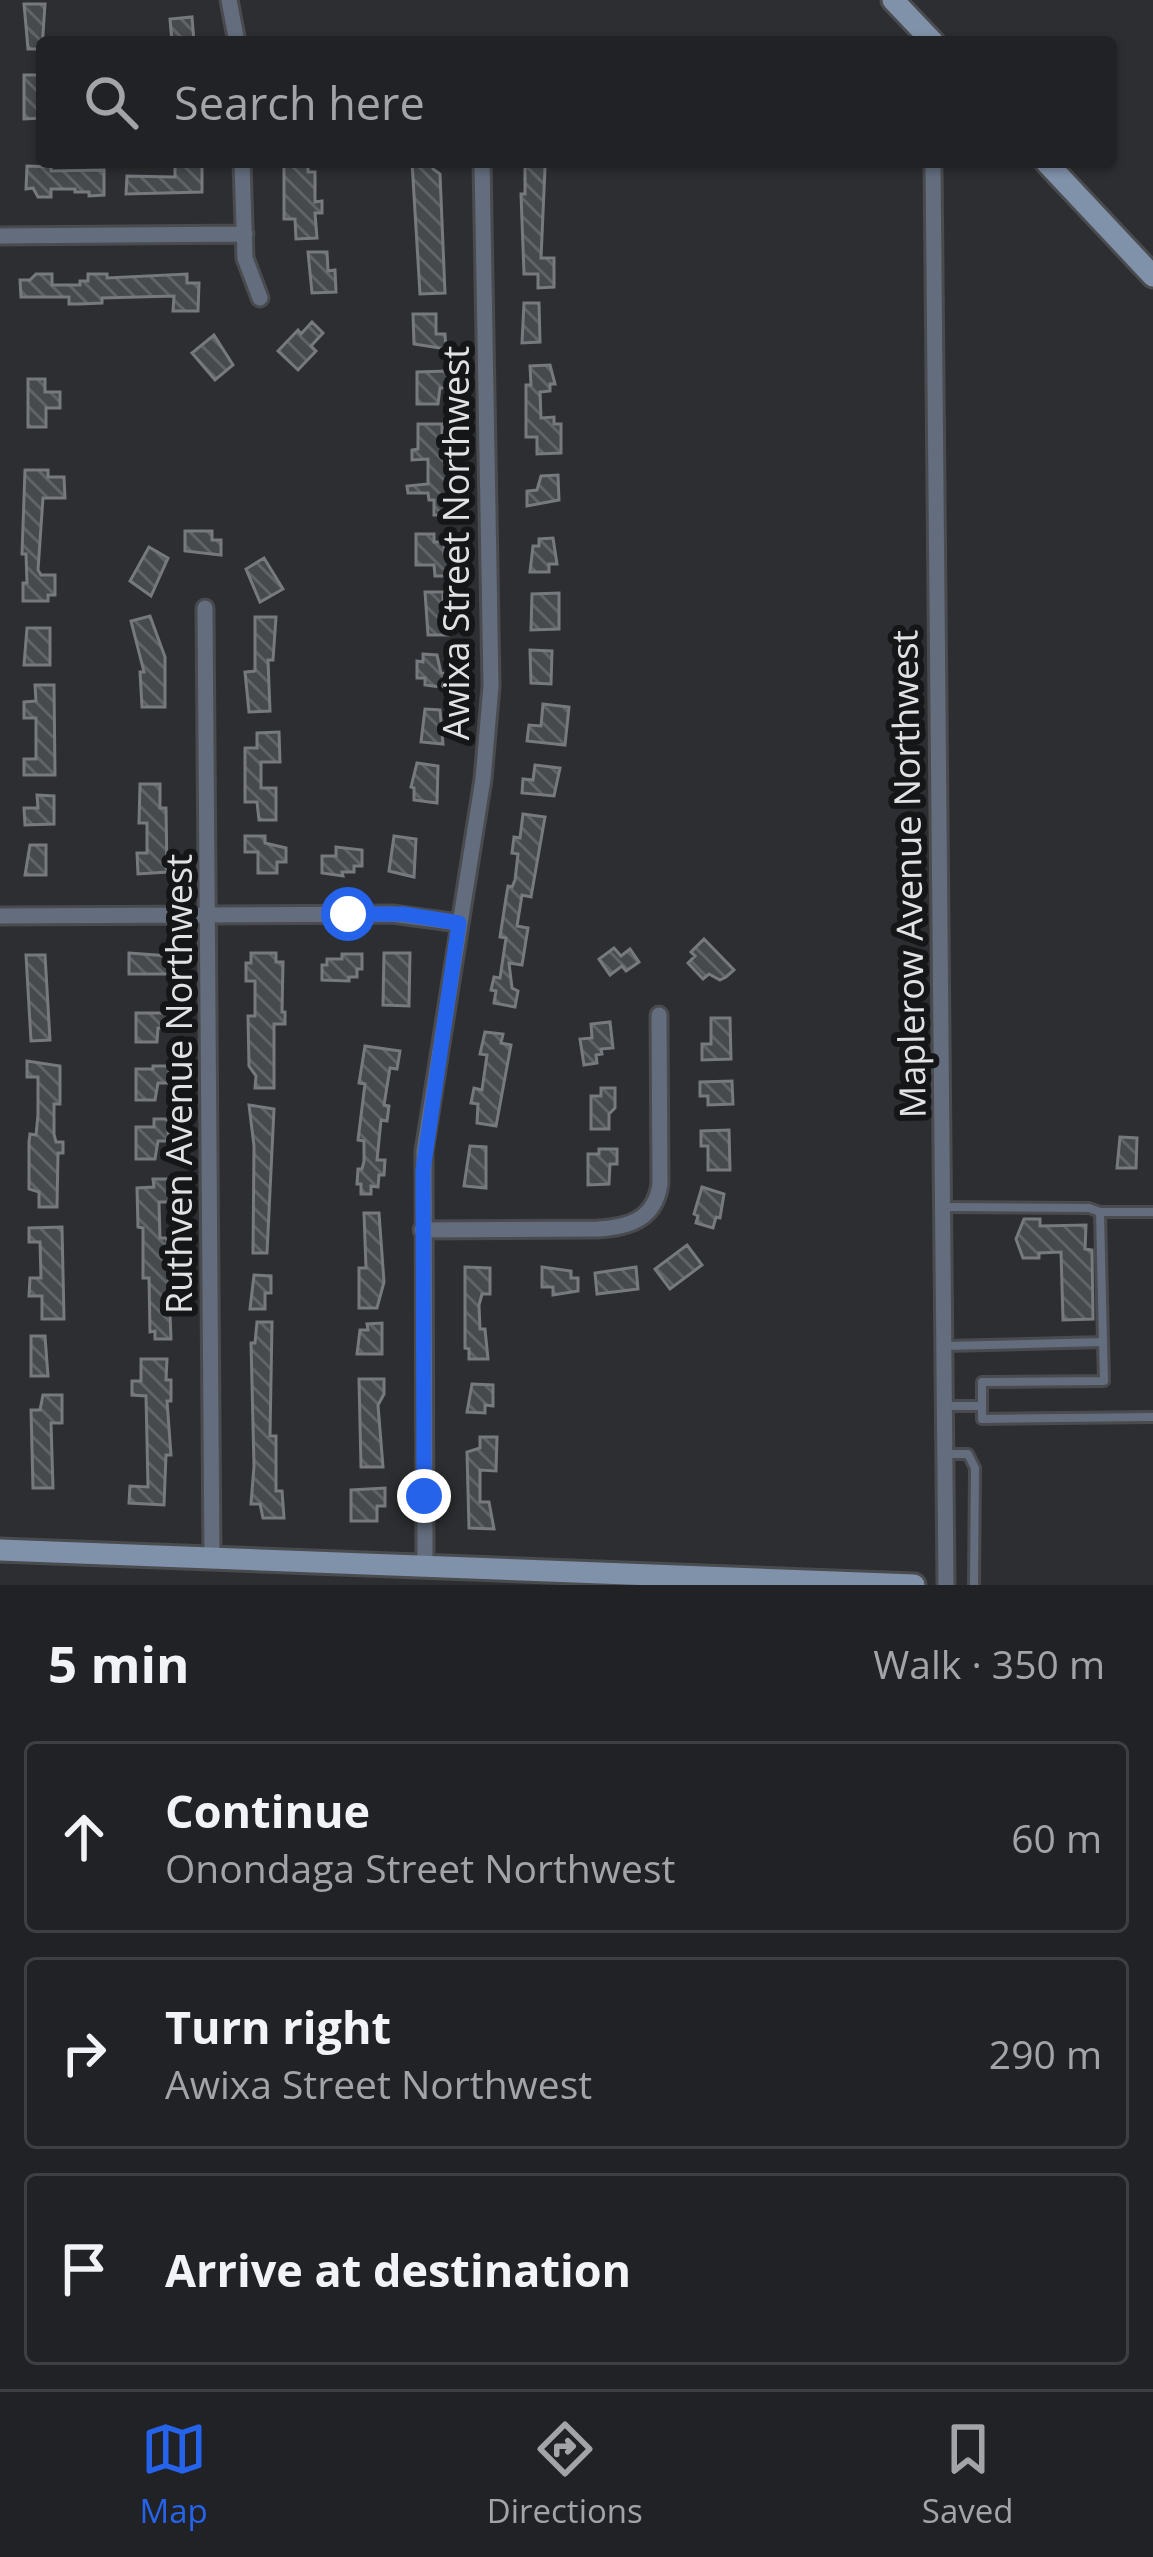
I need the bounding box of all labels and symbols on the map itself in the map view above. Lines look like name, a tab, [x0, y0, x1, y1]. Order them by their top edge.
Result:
street label: Awixa Street Northwest	[431, 346, 480, 740]
street label: Maplerow Avenue Northwest	[879, 629, 937, 1119]
street label: Ruthven Avenue Northwest	[154, 854, 203, 1314]
route start	[321, 887, 375, 941]
route end	[397, 1469, 451, 1523]

